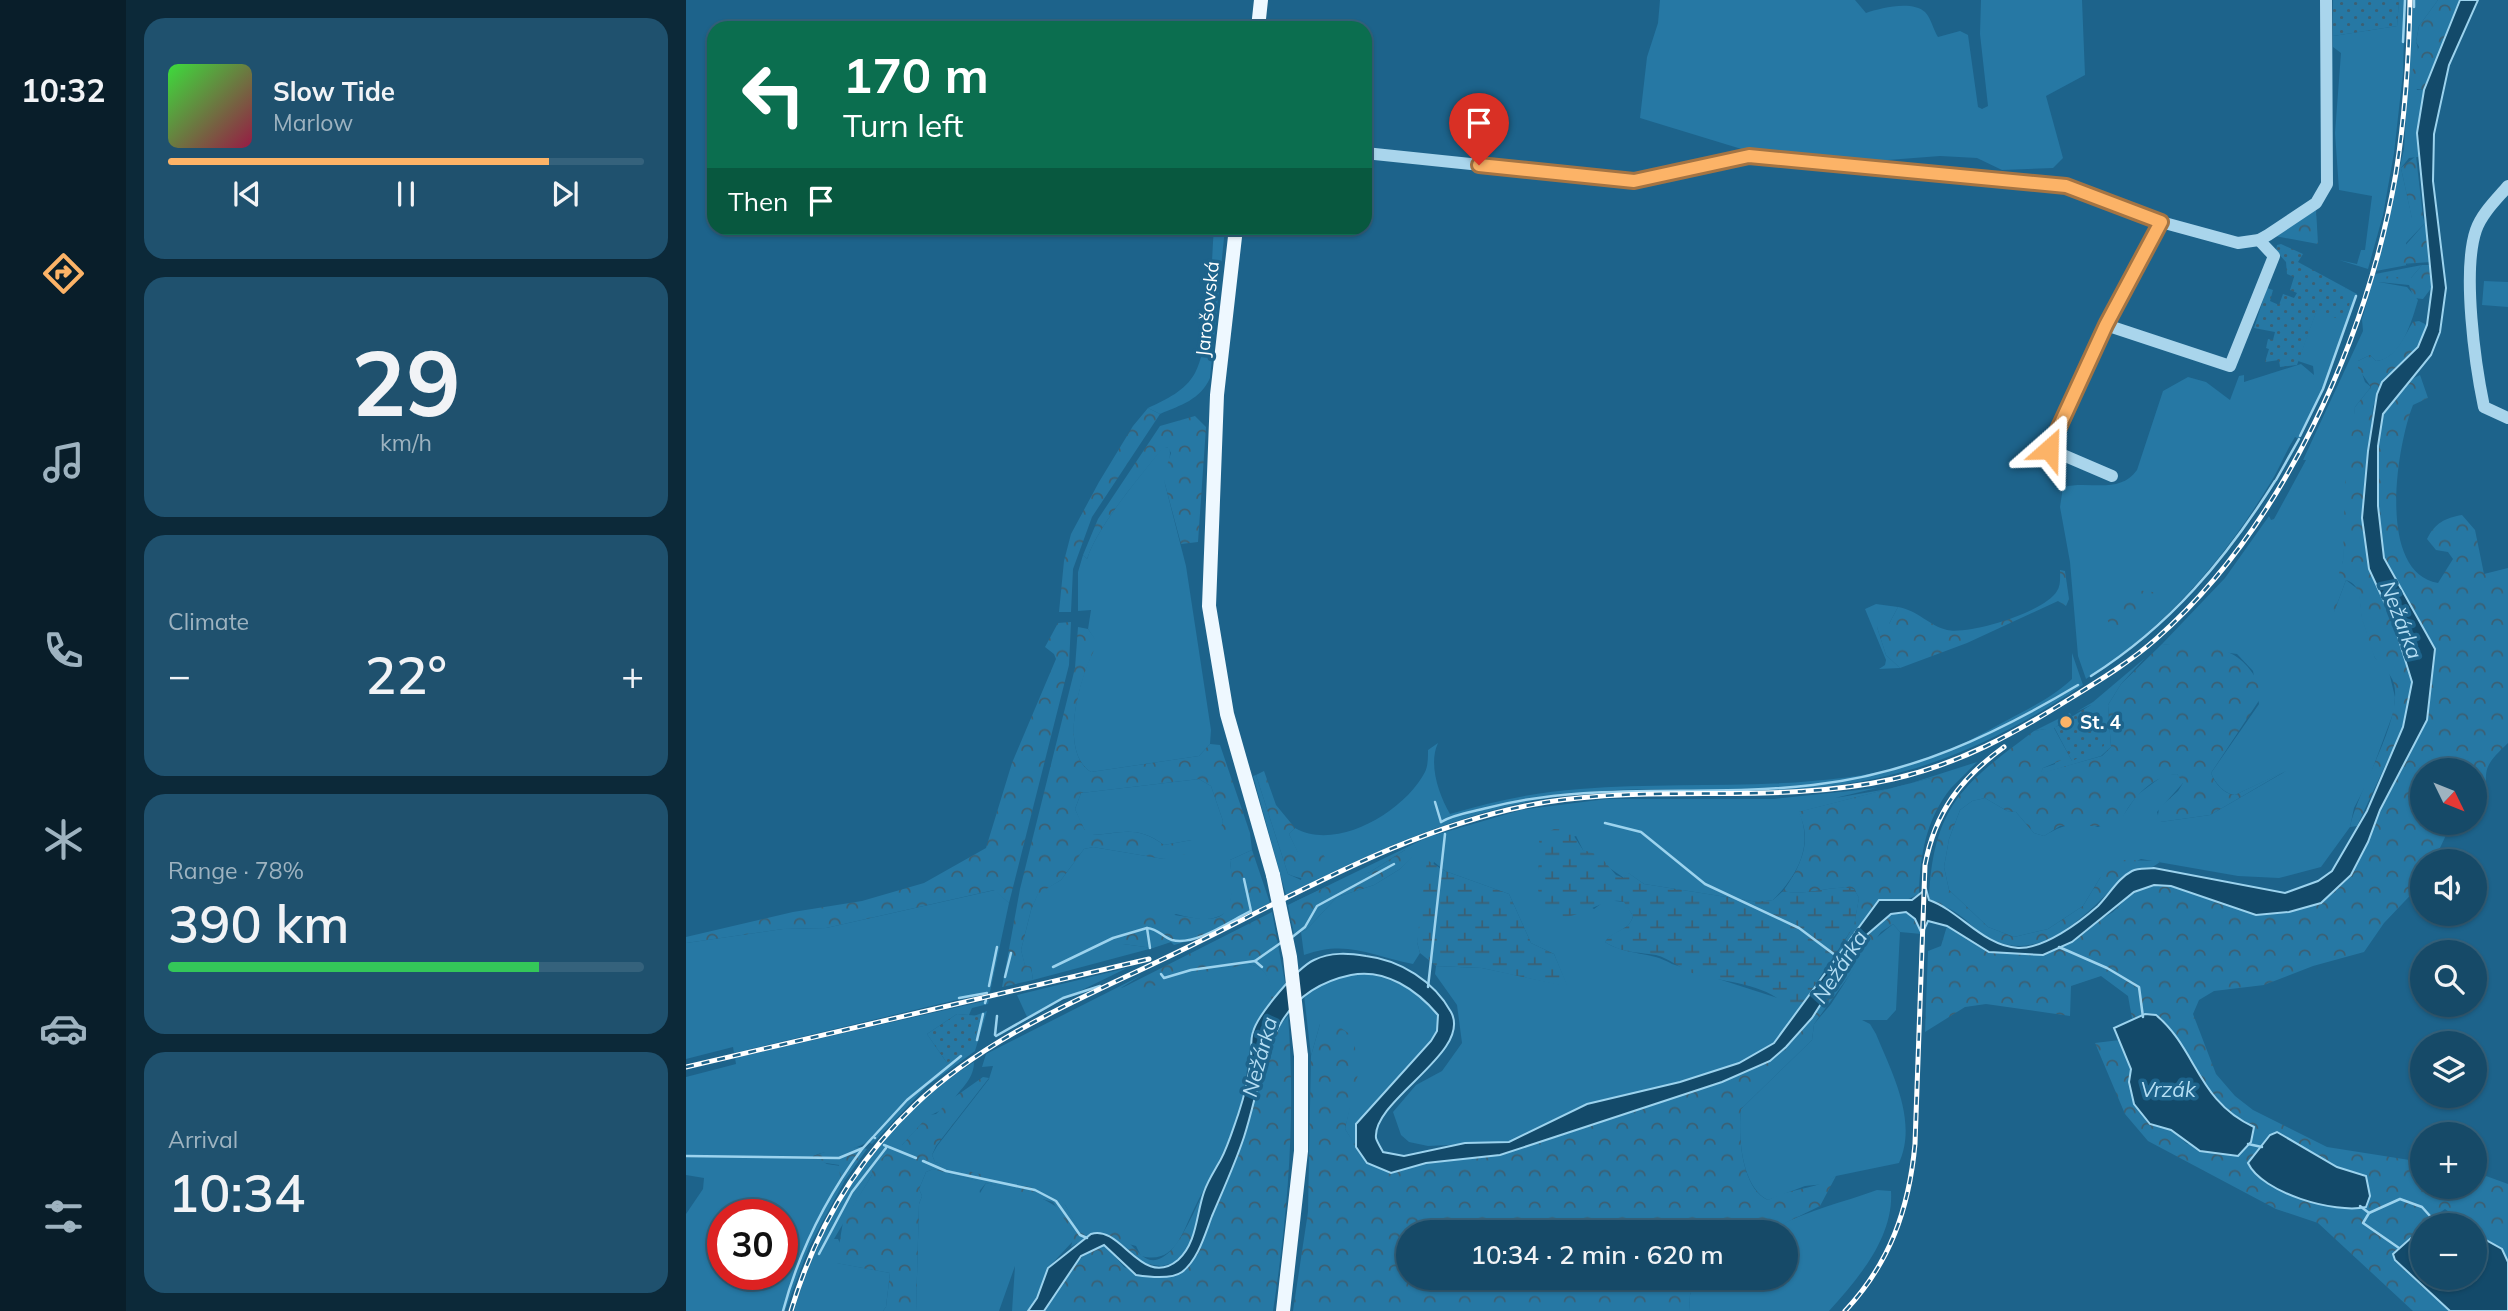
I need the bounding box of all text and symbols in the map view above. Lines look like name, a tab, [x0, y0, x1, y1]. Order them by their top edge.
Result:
text: 170 m	[843, 44, 989, 105]
icon: left	[728, 49, 819, 140]
text: 10:32	[21, 70, 105, 110]
text: Slow Tide	[273, 75, 395, 108]
pin	[1449, 93, 1509, 165]
icon: arrive	[1460, 104, 1498, 142]
text: Turn left	[843, 105, 963, 145]
text: Marlow	[273, 108, 353, 137]
icon: previous	[228, 175, 266, 213]
icon: pause	[387, 175, 425, 213]
icon: next	[546, 175, 584, 213]
icon: arrive	[802, 182, 840, 220]
text: Then	[728, 185, 788, 218]
icon: directions	[39, 249, 88, 298]
street label: Jarošovská	[1190, 260, 1224, 358]
text: 29	[351, 325, 461, 439]
position arrow	[2012, 412, 2086, 486]
text: km/h	[380, 428, 432, 457]
icon: music	[39, 438, 88, 487]
water label: Nežárka	[2375, 577, 2429, 662]
text: Climate	[168, 607, 249, 636]
icon: phone	[39, 626, 88, 675]
text: 22°	[365, 642, 447, 707]
text: −	[168, 651, 191, 699]
text: +	[621, 651, 644, 699]
place label: St. 4	[2080, 710, 2122, 734]
marker: St. 4	[2058, 714, 2074, 730]
north arrow	[2410, 758, 2487, 835]
map controls	[2410, 758, 2487, 1290]
icon: climate	[39, 815, 88, 864]
button: sound	[2410, 849, 2487, 926]
text: Range · 78%	[168, 856, 304, 885]
text: 390 km	[168, 891, 349, 956]
water label: Nežárka	[1806, 925, 1872, 1008]
button: search	[2410, 940, 2487, 1017]
icon: car	[39, 1004, 88, 1053]
water label: Nežárka	[1236, 1014, 1282, 1099]
button: layers	[2410, 1031, 2487, 1108]
water label: Vrzák	[2140, 1076, 2197, 1102]
button: +	[2410, 1122, 2487, 1199]
text: Arrival	[168, 1125, 238, 1154]
text: 10:34	[168, 1160, 305, 1225]
icon: filters	[39, 1192, 88, 1241]
speed limit sign: 30	[707, 1199, 798, 1290]
button: −	[2410, 1213, 2487, 1290]
text: 10:34 · 2 min · 620 m	[1470, 1238, 1724, 1271]

